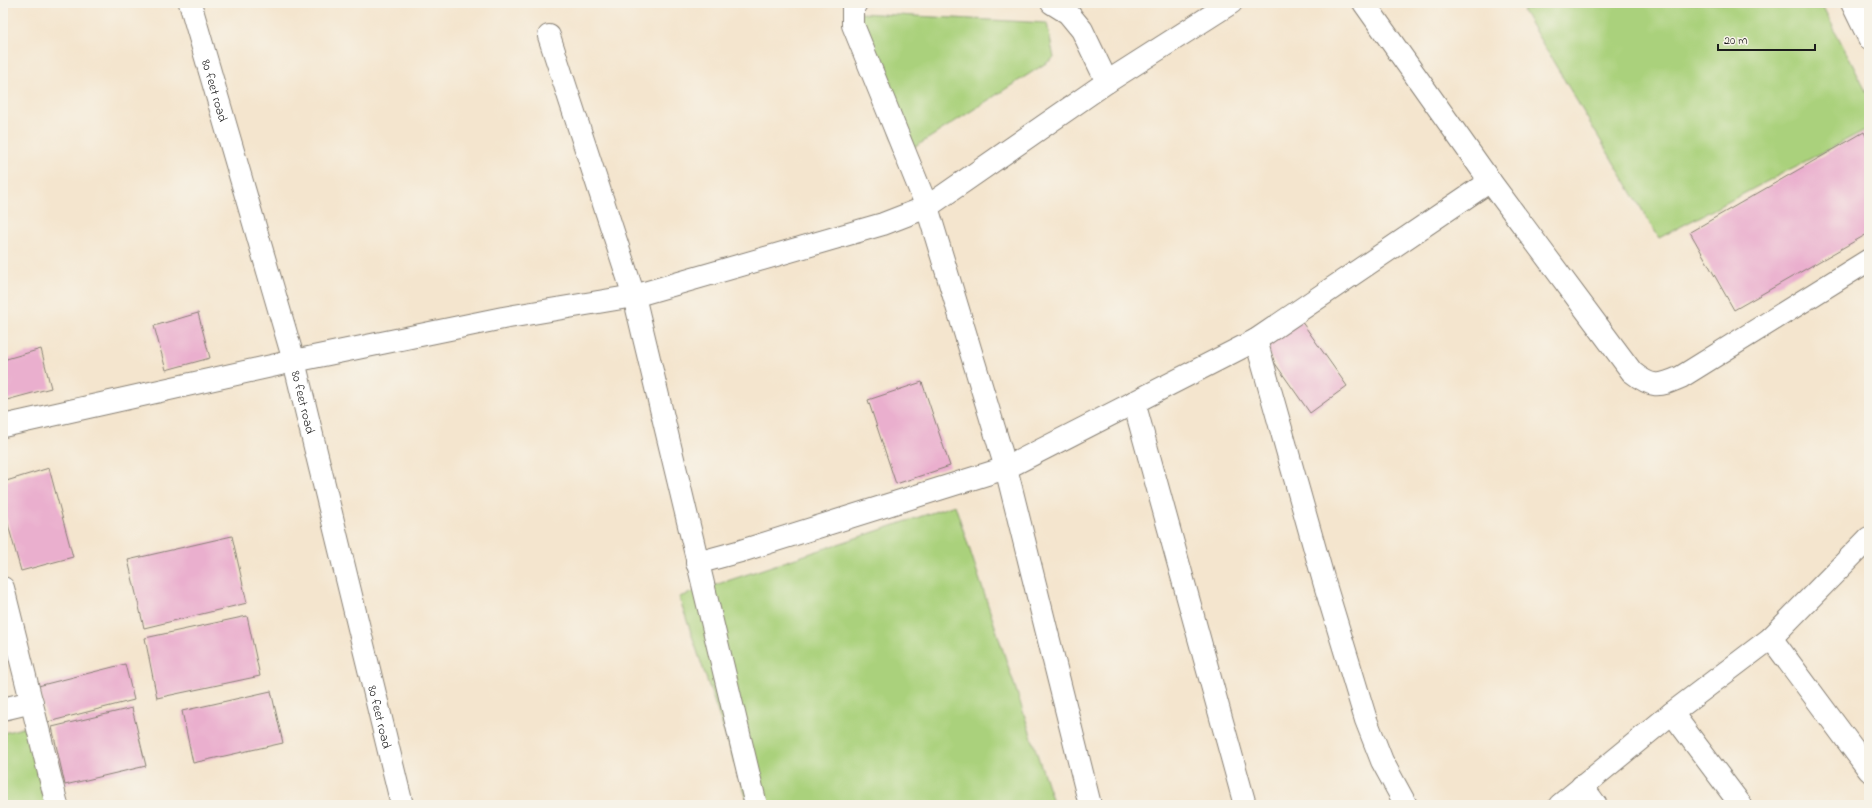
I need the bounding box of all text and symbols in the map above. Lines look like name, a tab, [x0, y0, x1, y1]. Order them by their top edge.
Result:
scale bar	[1718, 26, 1815, 52]
text: 20 m	[1724, 32, 1747, 50]
street label: 80 feet road	[196, 57, 232, 125]
street label: 80 feet road	[286, 369, 319, 436]
street label: 80 feet road	[362, 684, 396, 751]

